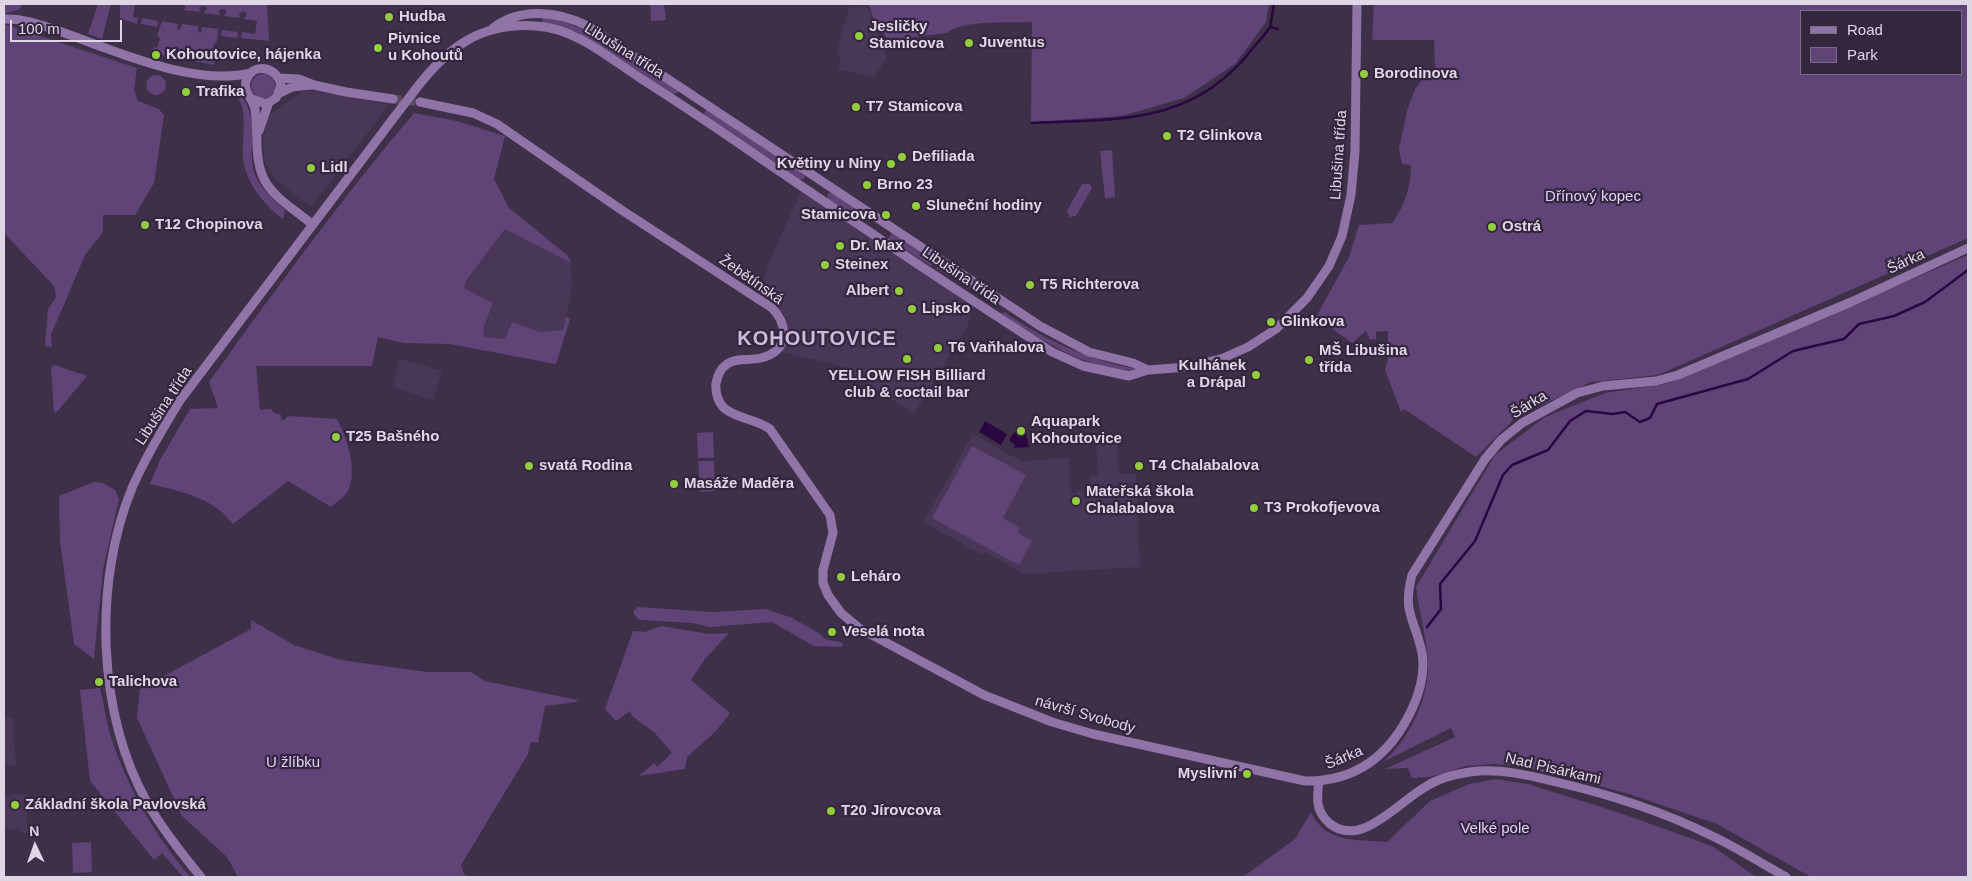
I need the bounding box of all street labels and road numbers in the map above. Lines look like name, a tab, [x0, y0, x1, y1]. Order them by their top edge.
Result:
street label: Libušina třída	[581, 20, 667, 82]
street label: Libušina třída	[1327, 109, 1351, 201]
street label: Libušina třída	[919, 243, 1003, 309]
street label: Šárka	[1884, 246, 1928, 278]
street label: Žebětínská	[715, 251, 787, 309]
street label: Libušina třída	[132, 363, 196, 449]
street label: Šárka	[1508, 387, 1550, 423]
street label: návrší Svobody	[1033, 692, 1137, 738]
street label: Šárka	[1322, 742, 1366, 774]
street label: Nad Pisárkami	[1503, 749, 1603, 789]

